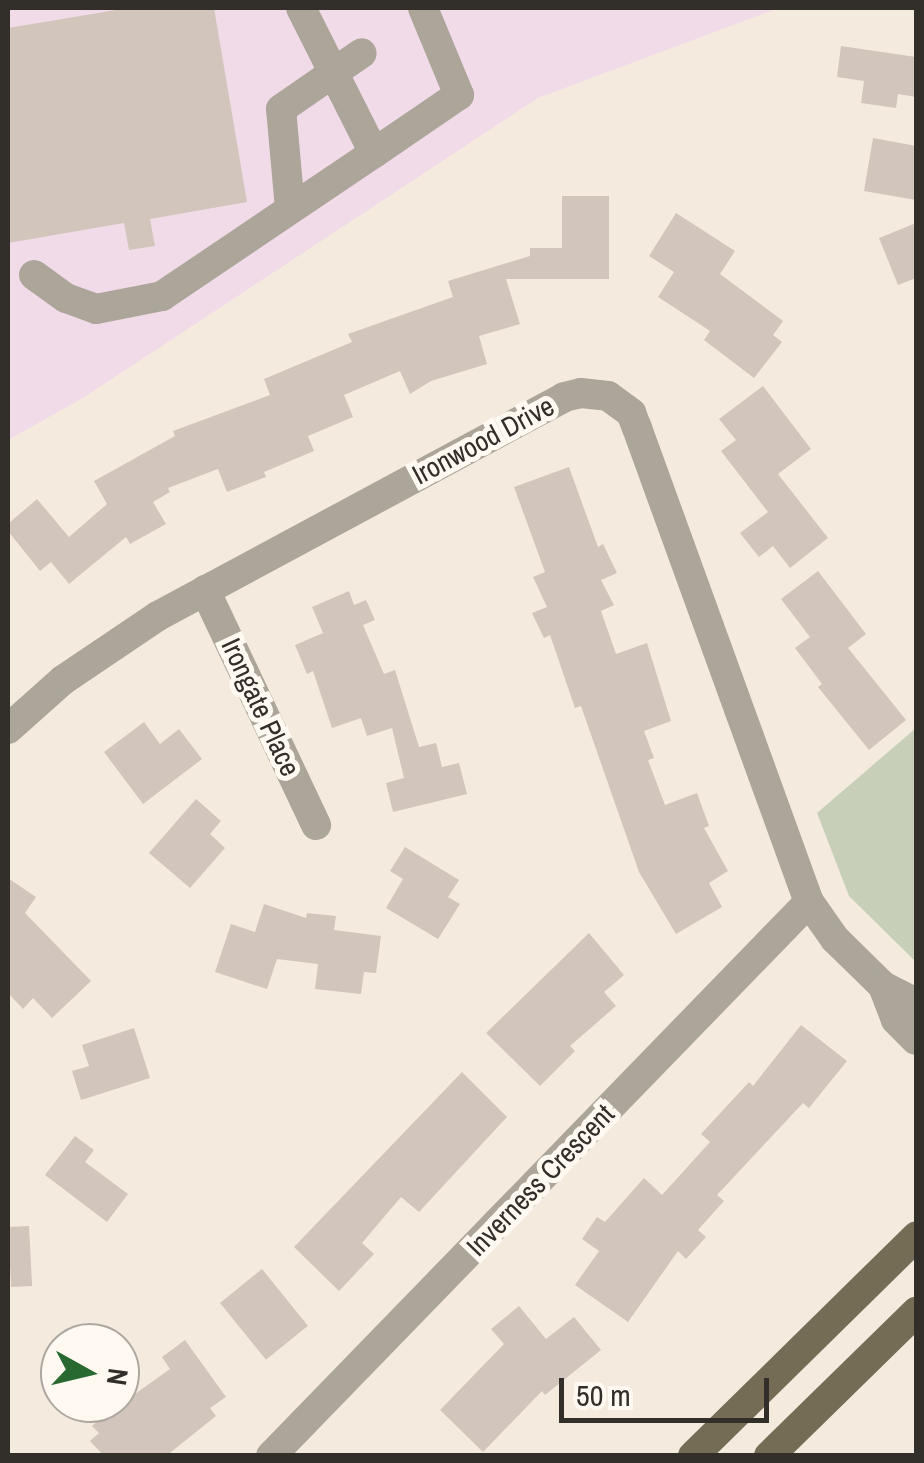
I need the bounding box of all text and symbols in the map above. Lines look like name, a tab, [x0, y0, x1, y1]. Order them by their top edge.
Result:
street label: Ironwood Drive	[406, 389, 560, 491]
street label: Irongate Place	[214, 633, 308, 781]
street label: Inverness Crescent	[459, 1097, 621, 1263]
north arrow	[40, 1323, 140, 1423]
scale bar	[564, 1358, 774, 1420]
text: N	[98, 1366, 138, 1388]
text: 50 m	[576, 1375, 631, 1415]

